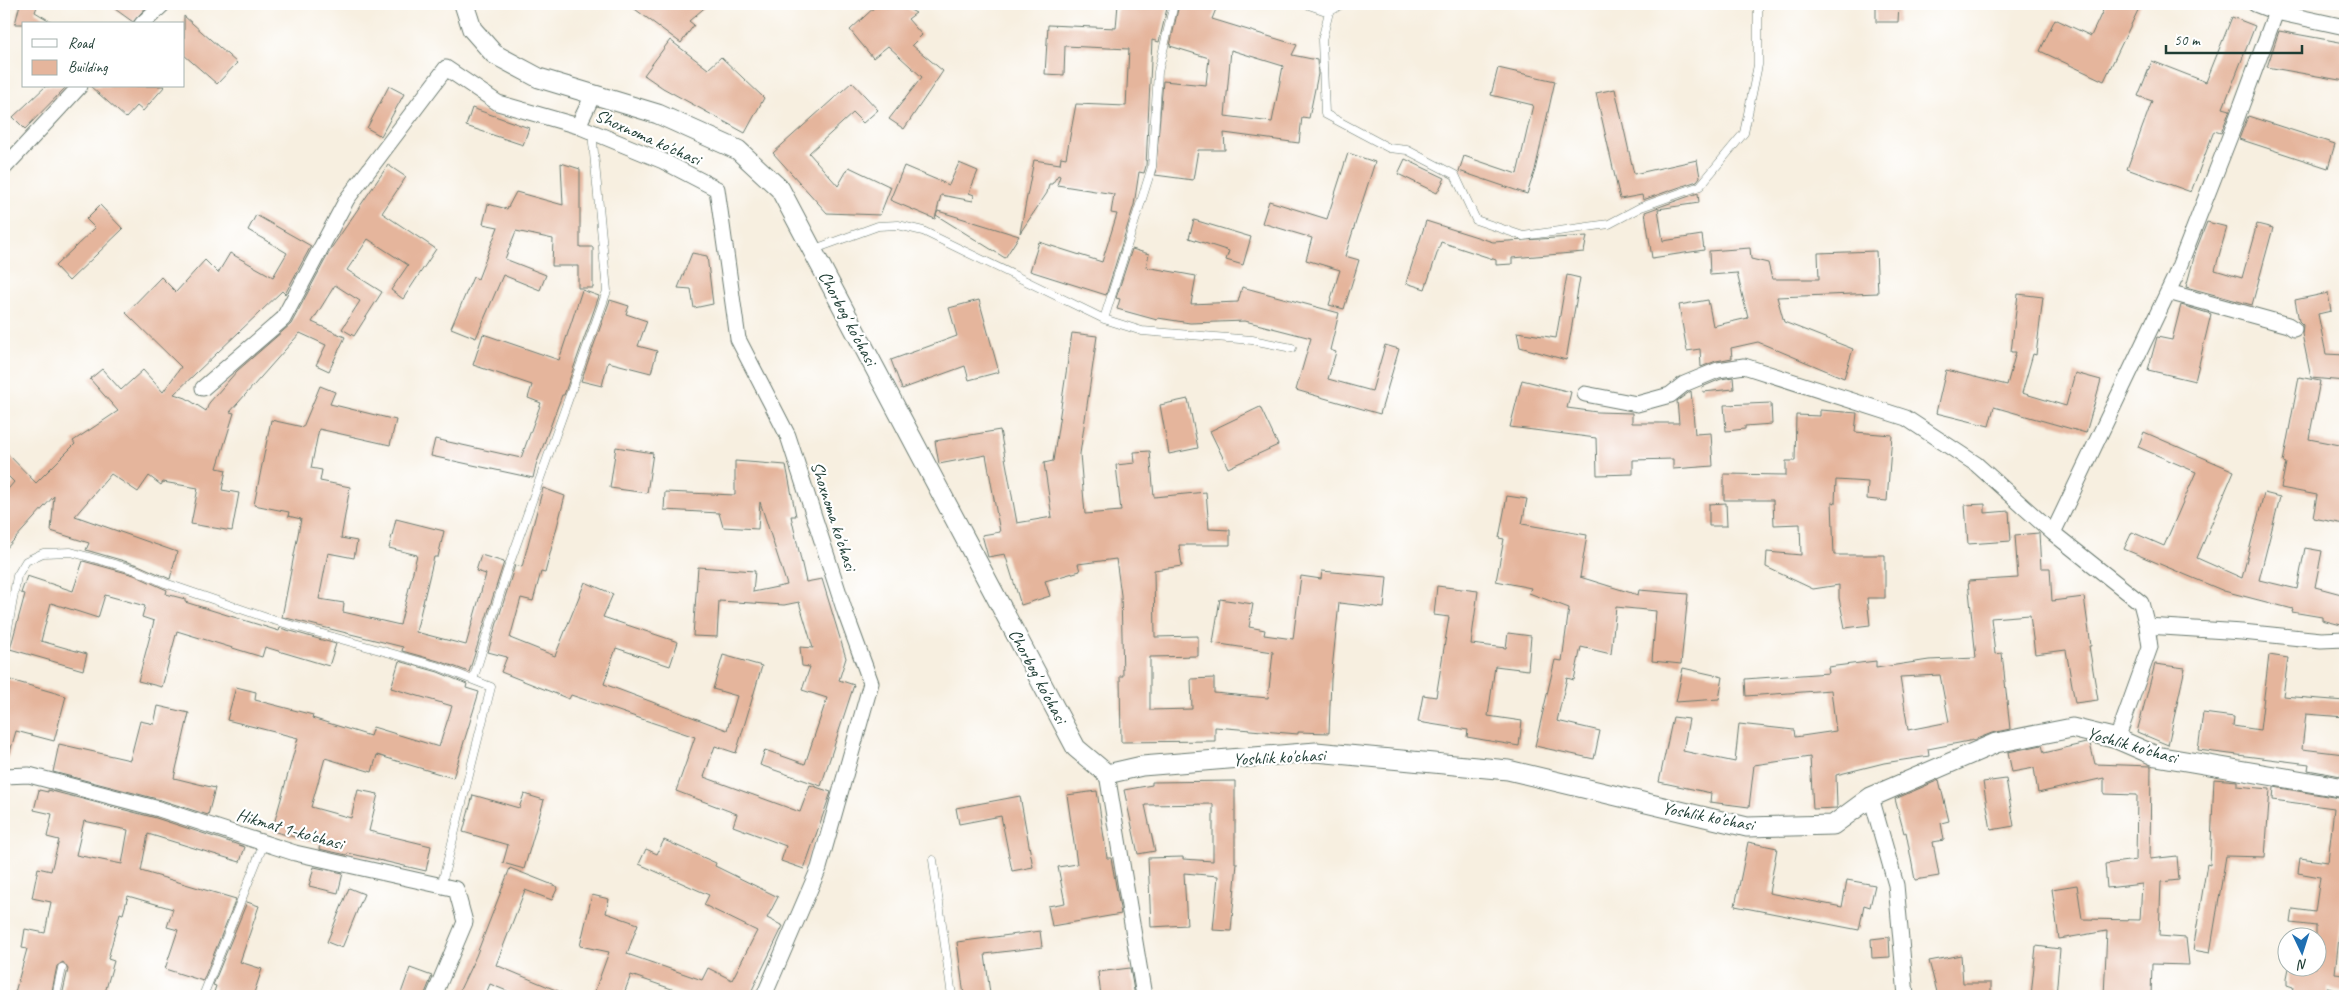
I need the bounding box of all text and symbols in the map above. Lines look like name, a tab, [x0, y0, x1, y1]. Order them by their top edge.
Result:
legend	[22, 22, 185, 88]
scale bar	[2166, 22, 2303, 54]
text: 50 m	[2174, 31, 2201, 50]
text: Road	[68, 34, 95, 53]
text: Building	[68, 58, 108, 77]
street label: Shoxnoma ko'chasi	[592, 104, 707, 171]
street label: Chorbog' ko'chasi	[814, 267, 883, 371]
street label: Shoxnoma ko'chasi	[806, 459, 863, 576]
street label: Chorbog' ko'chasi	[1004, 625, 1073, 729]
street label: Yoshlik ko'chasi	[2084, 722, 2182, 769]
street label: Yoshlik ko'chasi	[1232, 743, 1329, 770]
street label: Yoshlik ko'chasi	[1660, 796, 1758, 836]
street label: Hikmat 1-ko'chasi	[234, 803, 348, 855]
north arrow	[2276, 928, 2326, 978]
text: N	[2296, 956, 2308, 973]

